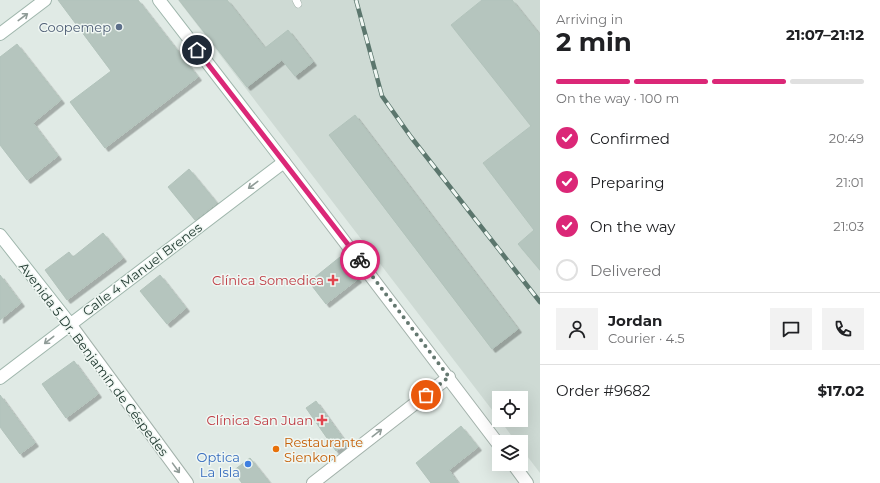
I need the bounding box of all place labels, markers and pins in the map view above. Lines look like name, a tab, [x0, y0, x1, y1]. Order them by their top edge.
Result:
place label: Coopemep	[39, 19, 111, 35]
marker: Coopemep	[114, 22, 124, 32]
pin	[180, 33, 214, 67]
place label: Clínica Somedica	[212, 272, 324, 288]
marker: Clínica Somedica	[327, 274, 339, 286]
pin	[409, 378, 443, 412]
place label: Clínica San Juan	[207, 412, 313, 428]
marker: Clínica San Juan	[316, 414, 328, 426]
place label: Restaurante Sienkon	[284, 434, 363, 465]
marker: Restaurante Sienkon	[271, 444, 281, 454]
place label: Optica La Isla	[197, 449, 240, 480]
marker: Optica La Isla	[243, 459, 253, 469]

